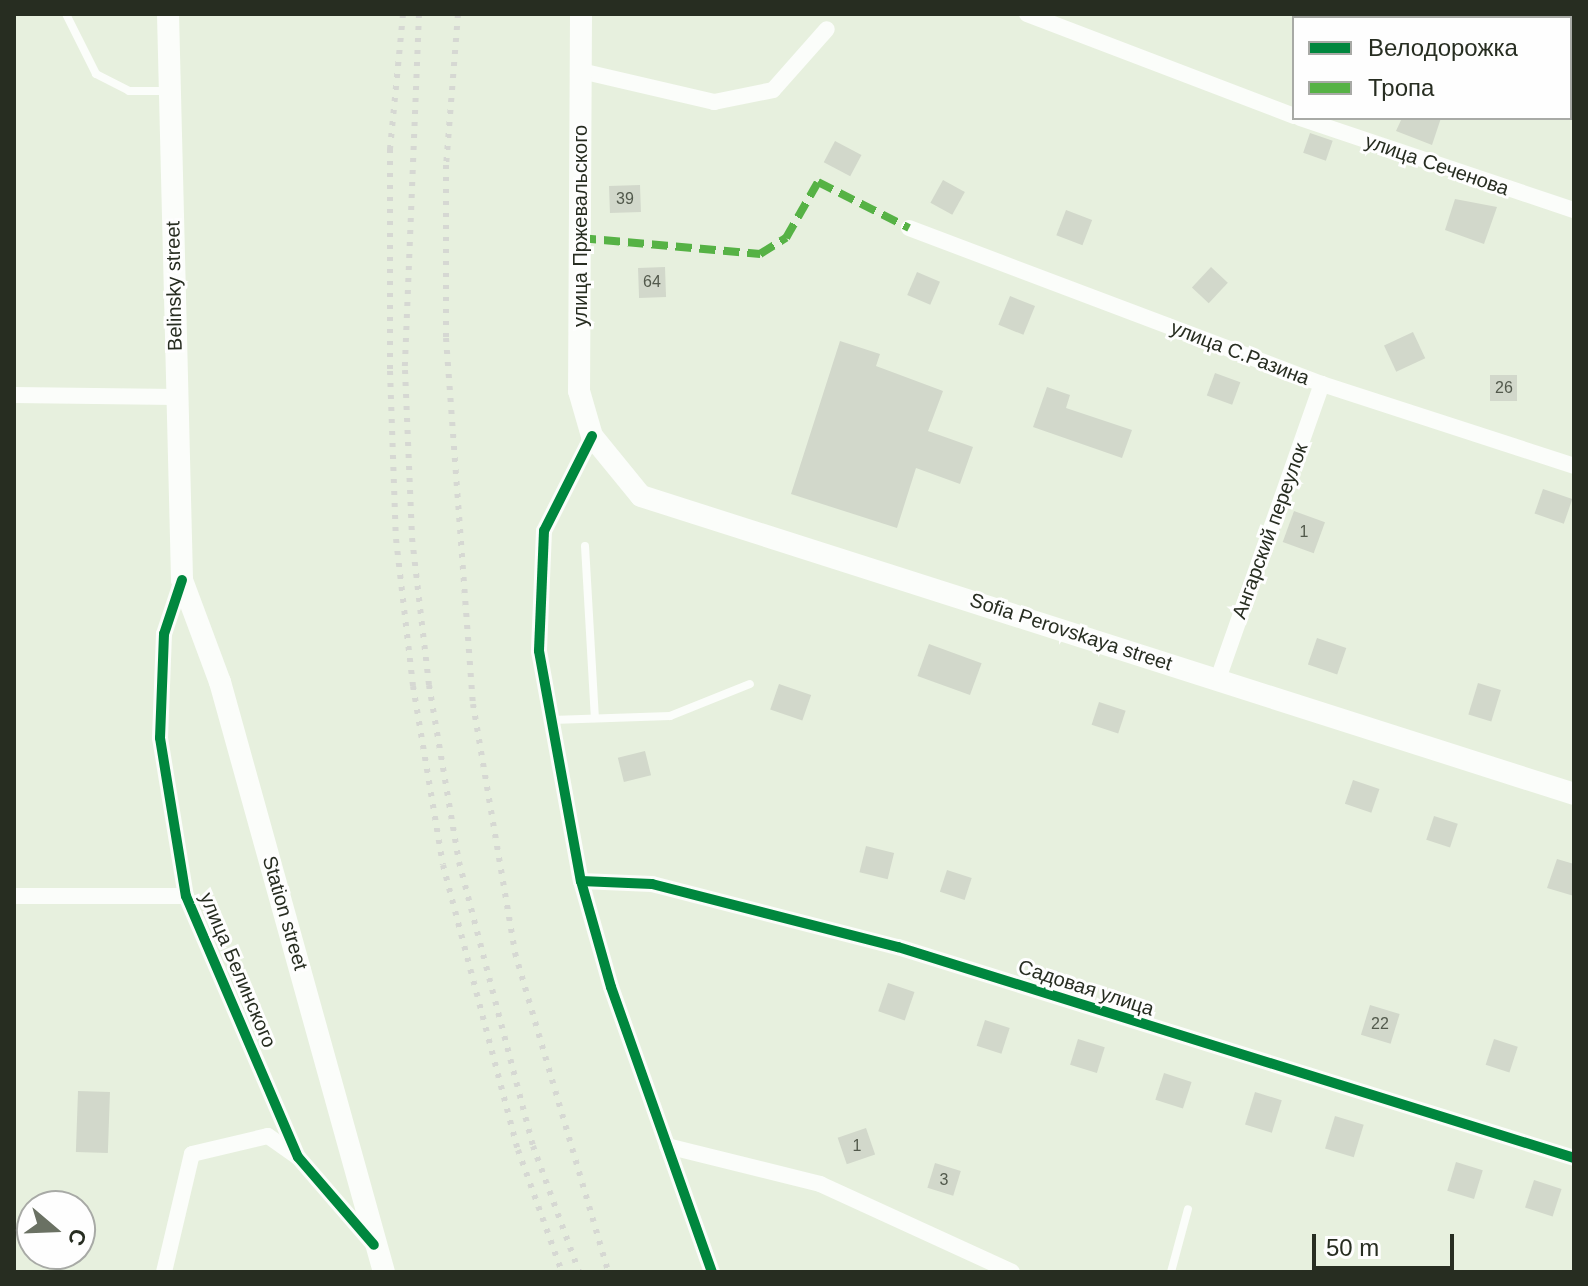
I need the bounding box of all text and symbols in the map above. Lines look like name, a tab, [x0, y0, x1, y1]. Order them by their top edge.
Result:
legend	[1292, 16, 1572, 120]
text: Велодорожка	[1368, 34, 1518, 61]
text: Тропа	[1368, 74, 1434, 101]
street label: улица Пржевальского	[568, 125, 592, 327]
street label: улица Сеченова	[1362, 129, 1512, 201]
house number: 39	[616, 189, 634, 209]
street label: Belinsky street	[161, 221, 187, 351]
house number: 64	[643, 272, 661, 292]
street label: улица С.Разина	[1167, 316, 1313, 390]
house number: 26	[1495, 378, 1513, 398]
street label: Ангарский переулок	[1227, 440, 1313, 622]
house number: 1	[1300, 522, 1308, 542]
street label: Sofia Perovskaya street	[967, 588, 1175, 676]
street label: Station street	[257, 853, 313, 973]
street label: улица Белинского	[195, 889, 281, 1051]
street label: Садовая улица	[1015, 955, 1157, 1021]
house number: 22	[1371, 1014, 1389, 1034]
house number: 1	[853, 1136, 861, 1156]
house number: 3	[940, 1170, 948, 1190]
north arrow	[16, 1190, 96, 1270]
scale bar	[1316, 1218, 1458, 1268]
text: С	[63, 1226, 92, 1249]
text: 50 m	[1326, 1234, 1379, 1261]

